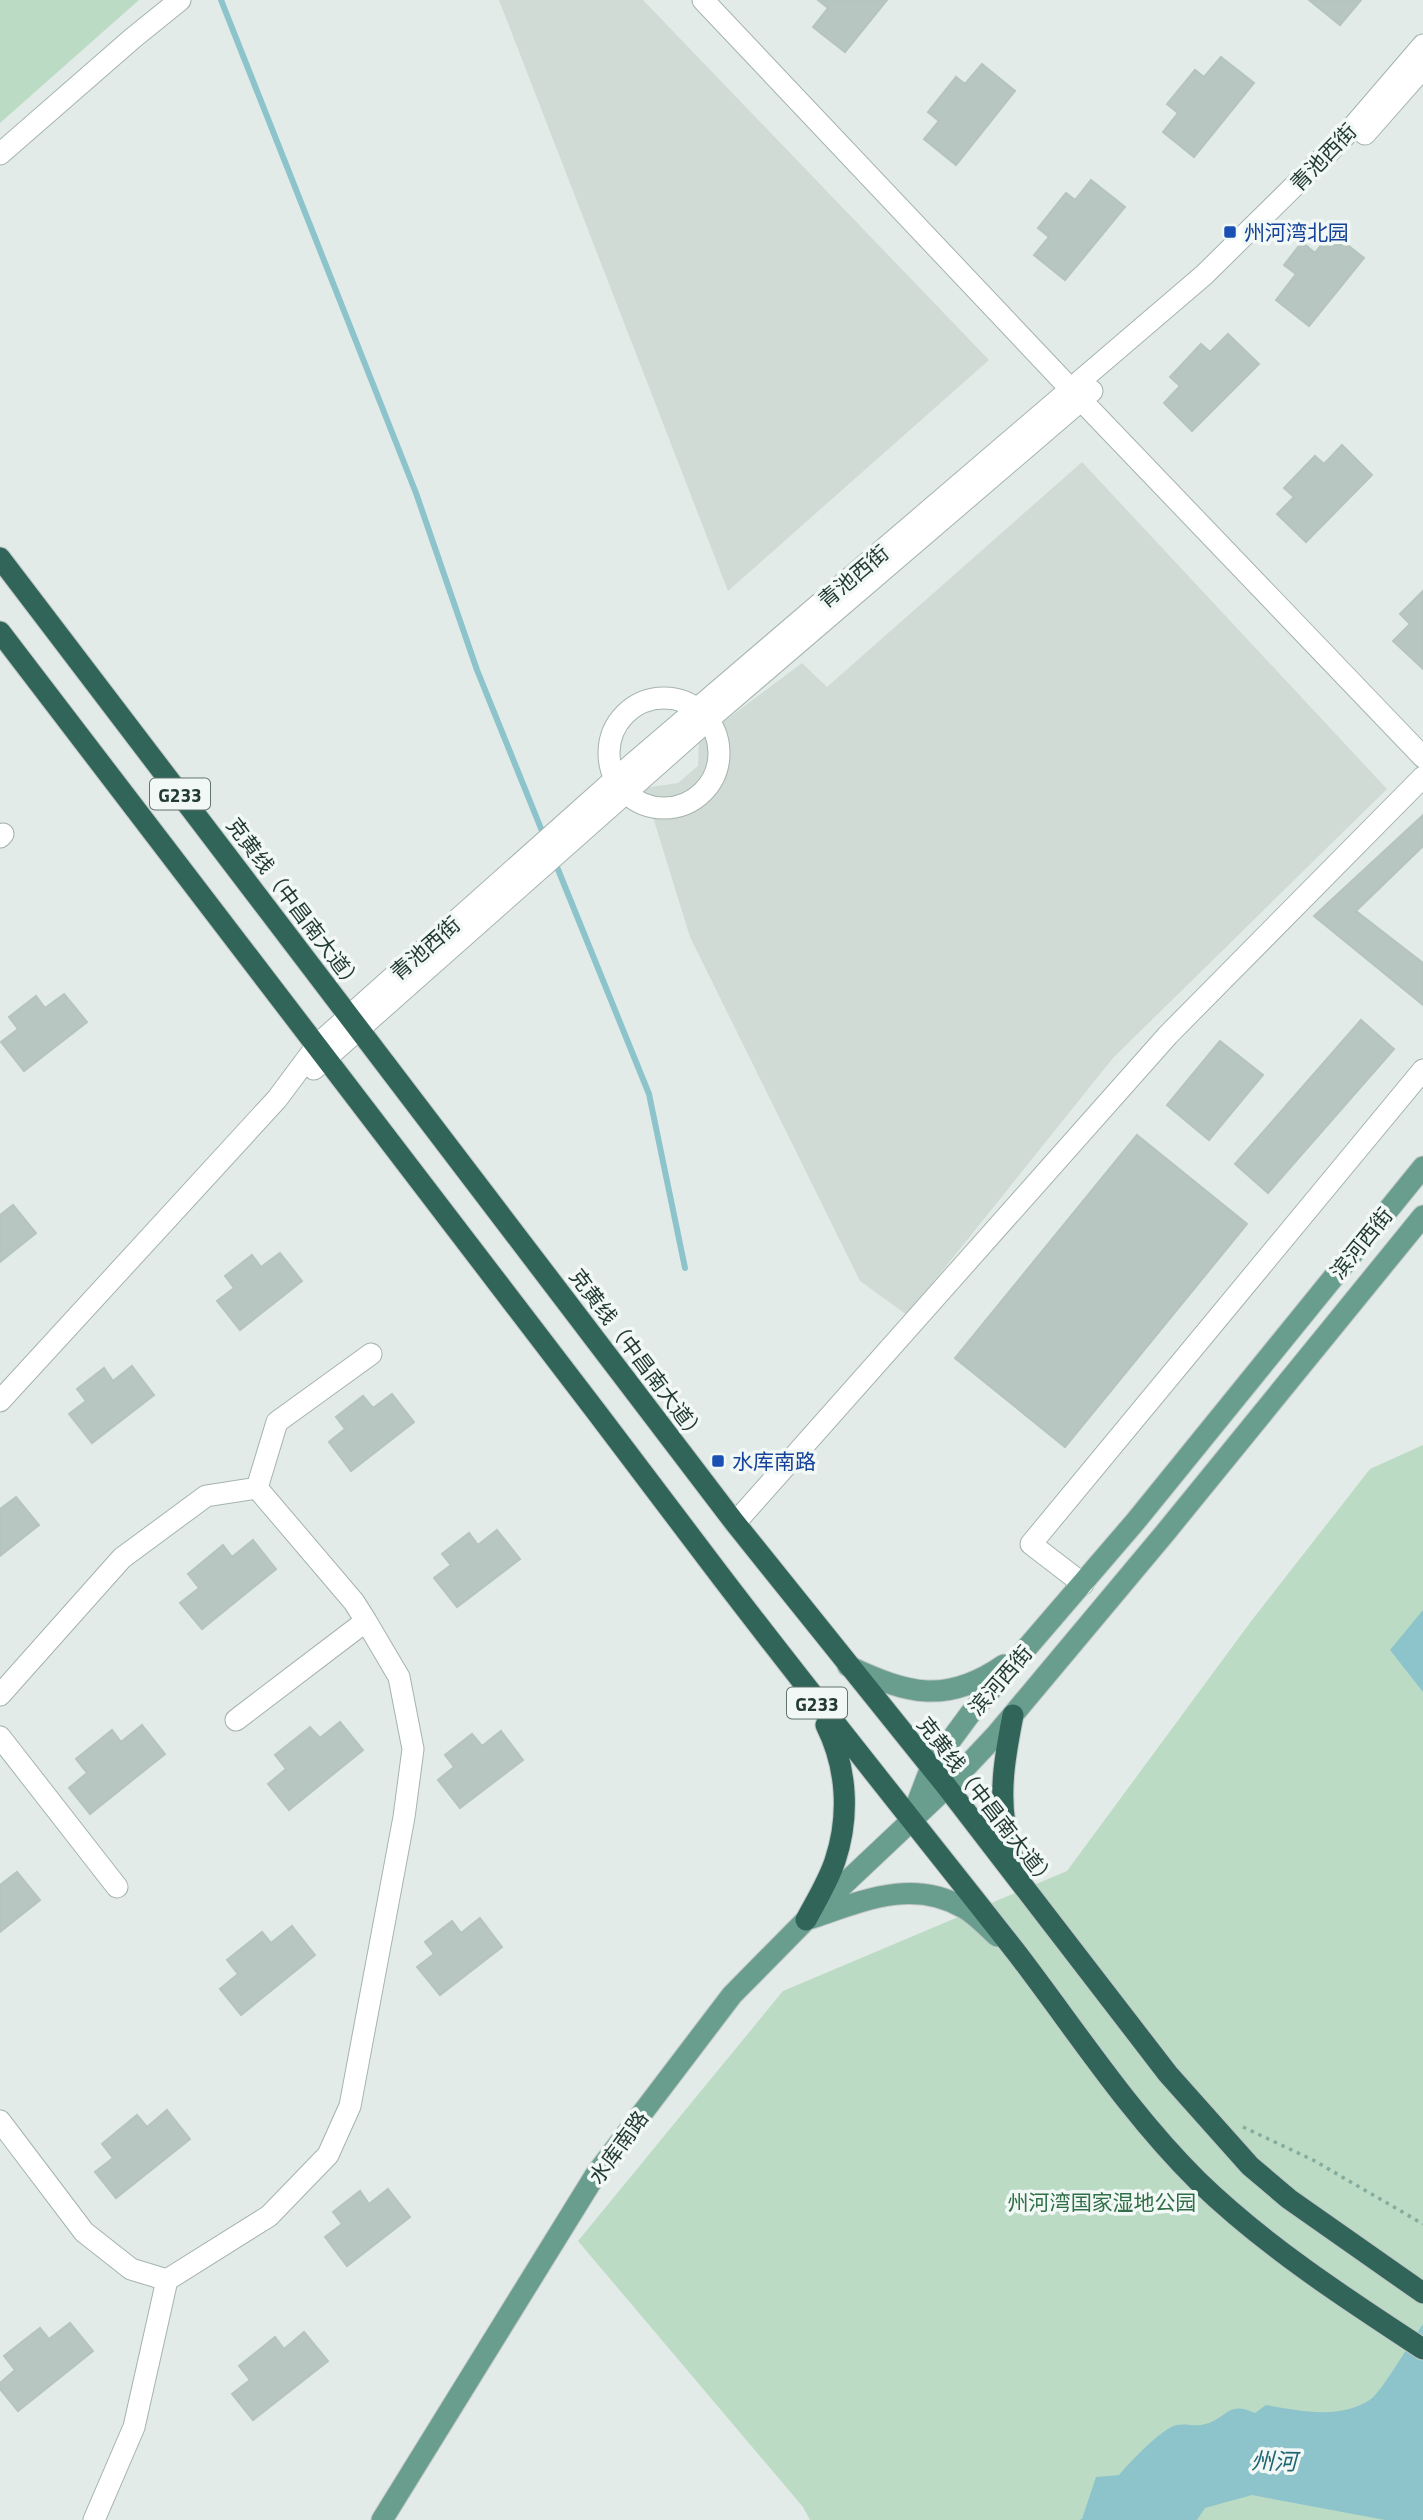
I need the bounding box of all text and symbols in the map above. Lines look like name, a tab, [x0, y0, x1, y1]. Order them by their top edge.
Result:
street label: 青池西街	[1282, 116, 1364, 198]
place label: 州河湾北园	[1244, 216, 1349, 248]
marker: 州河湾北园	[1222, 224, 1238, 240]
street label: 青池西街	[811, 537, 895, 615]
road number: G233	[150, 778, 210, 810]
street label: 克黄线（中昌南大道）	[219, 811, 371, 997]
street label: 青池西街	[383, 908, 467, 988]
street label: 滨河西街	[1322, 1200, 1400, 1286]
street label: 克黄线（中昌南大道）	[562, 1262, 714, 1448]
place label: 水库南路	[732, 1445, 816, 1477]
marker: 水库南路	[710, 1453, 726, 1469]
street label: 滨河西街	[960, 1638, 1040, 1722]
road number: G233	[787, 1688, 847, 1718]
street label: 克黄线（中昌南大道）	[910, 1709, 1064, 1895]
street label: 水库南路	[580, 2104, 656, 2190]
park label: 州河湾国家湿地公园	[1008, 2186, 1197, 2218]
water label: 州河	[1251, 2443, 1301, 2479]

